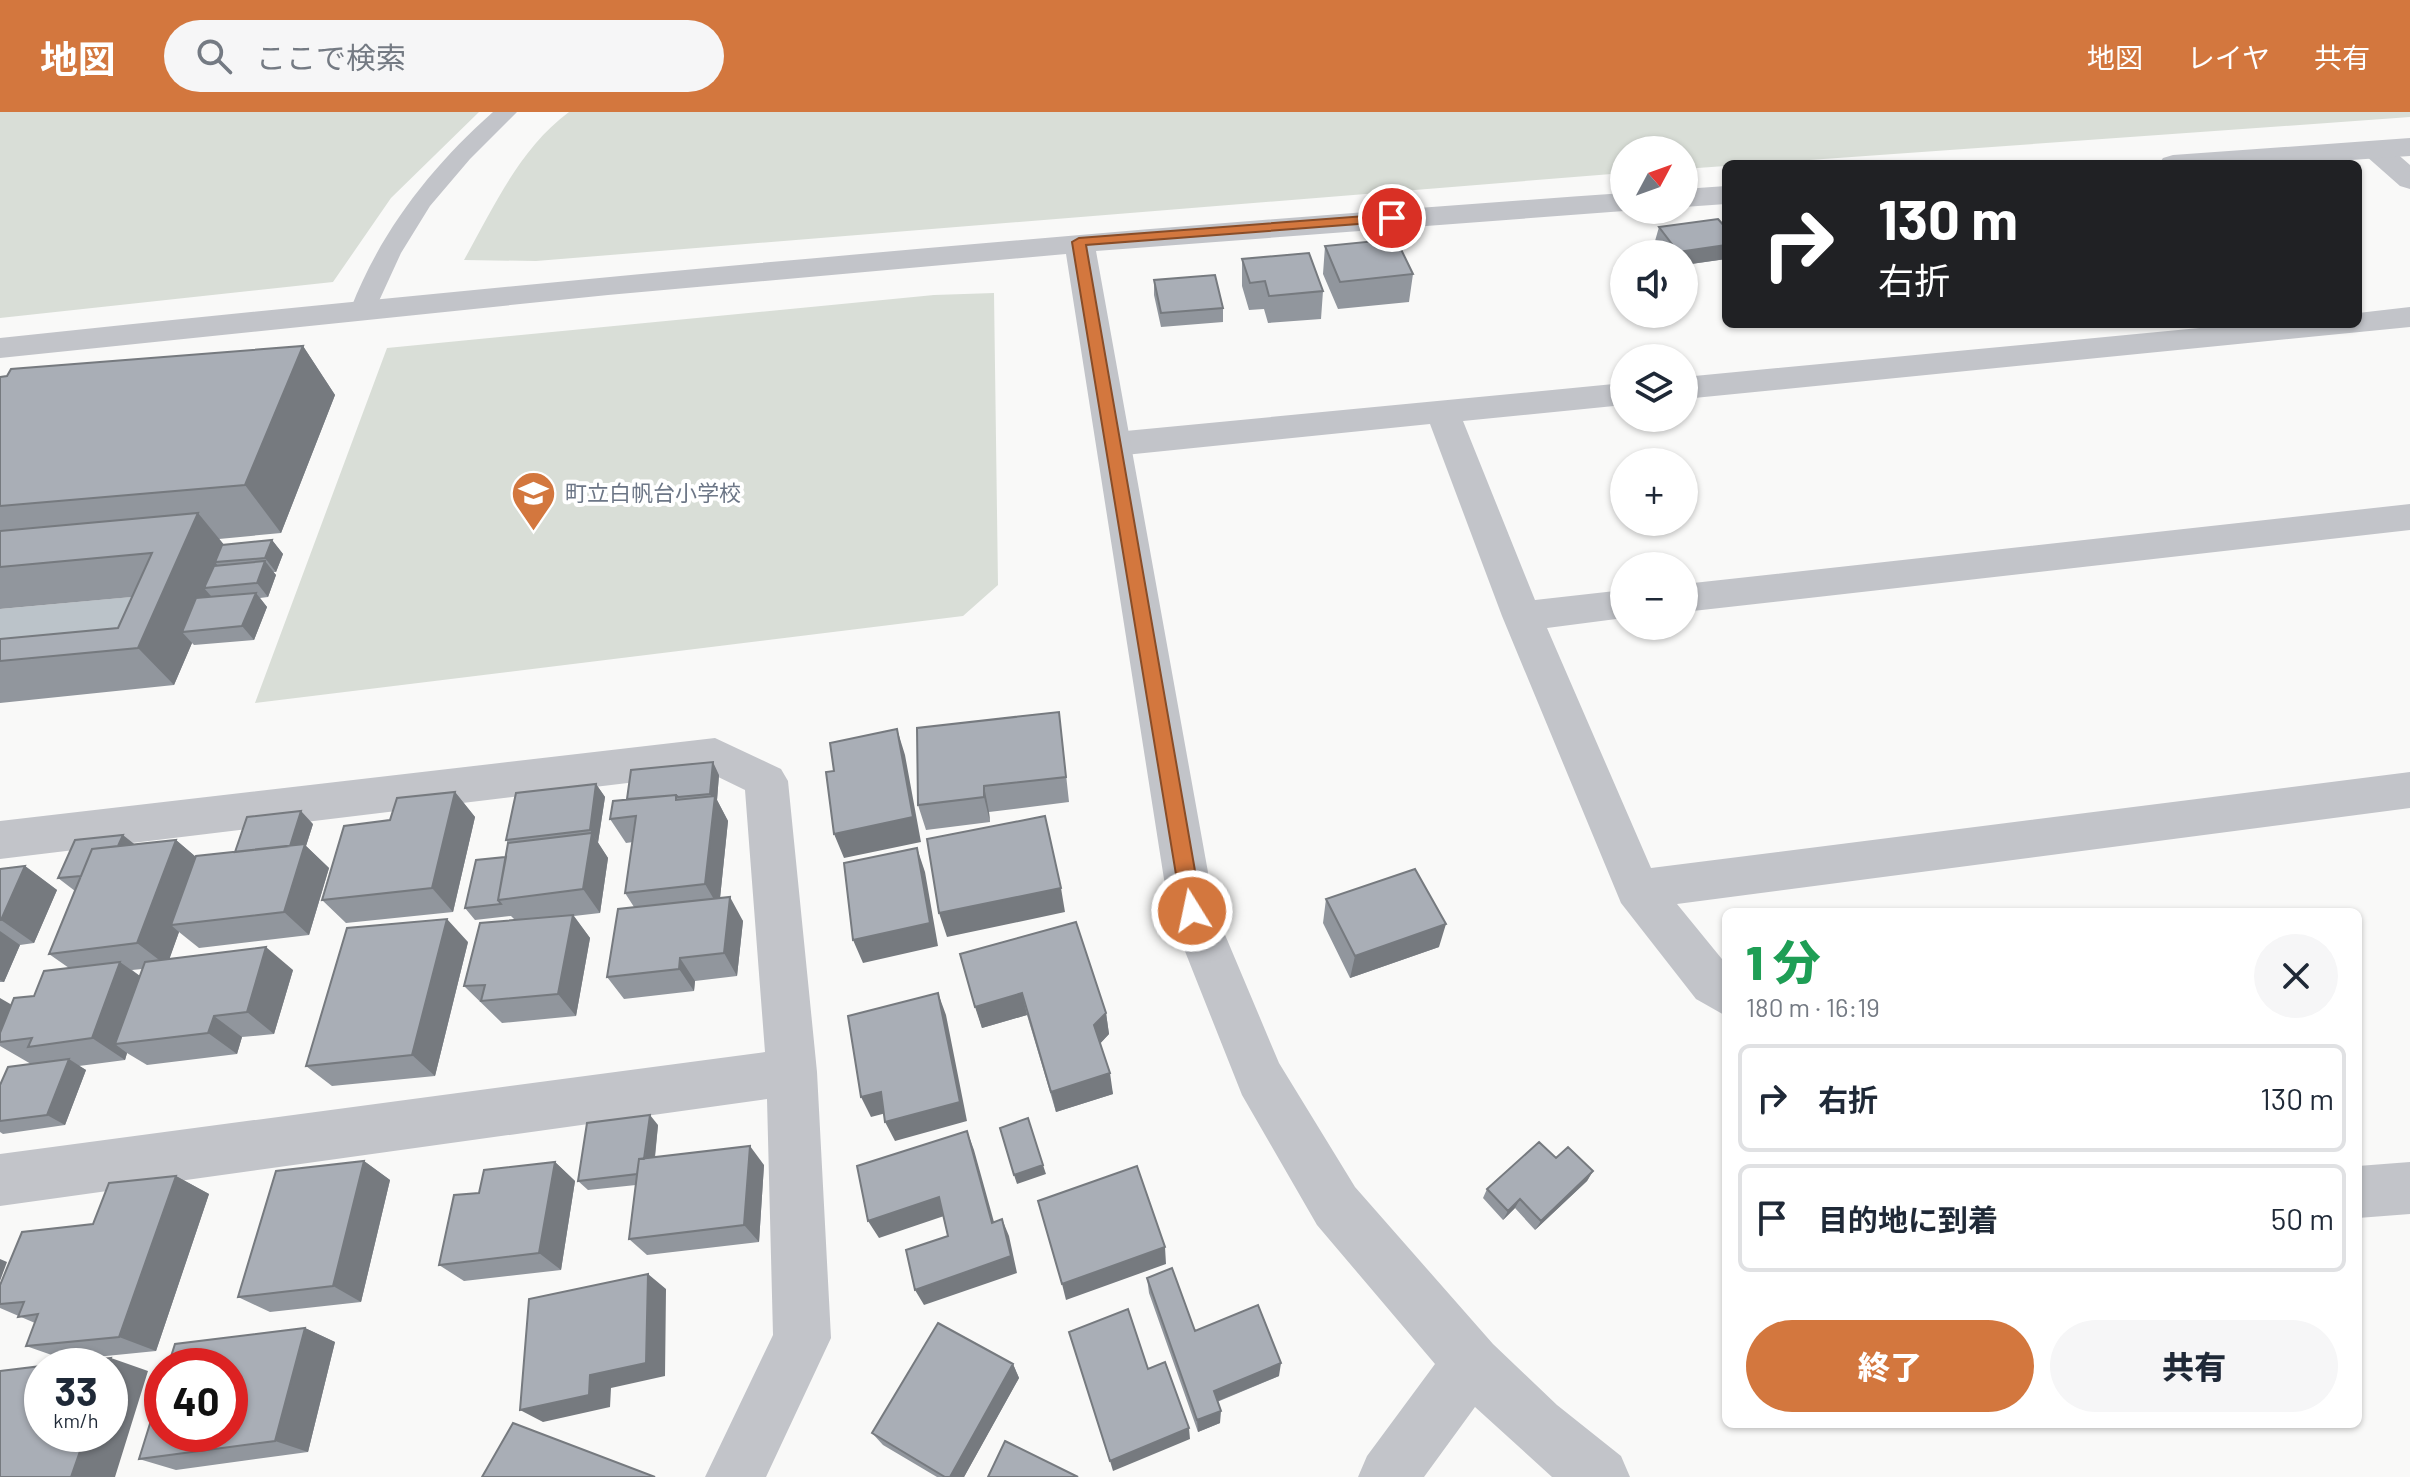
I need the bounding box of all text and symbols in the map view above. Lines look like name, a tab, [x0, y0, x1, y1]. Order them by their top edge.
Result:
search box	[164, 20, 724, 92]
icon: search	[192, 34, 236, 78]
text: 地図	[40, 35, 116, 81]
text: ここで検索	[256, 39, 406, 75]
text: 地図	[2087, 40, 2143, 74]
text: レイヤ	[2187, 40, 2270, 74]
text: 共有	[2314, 40, 2370, 74]
north arrow	[1610, 136, 1698, 224]
map controls	[1610, 136, 1698, 640]
pin	[1358, 184, 1426, 252]
text: 130 m	[1878, 184, 2018, 251]
icon: right	[1746, 192, 1850, 296]
icon: arrive	[1370, 196, 1414, 240]
button: sound	[1610, 240, 1698, 328]
text: 右折	[1878, 258, 1950, 301]
button: layers	[1610, 344, 1698, 432]
button: +	[1610, 448, 1698, 536]
school or university icon: 町立白帆台小学校	[510, 469, 558, 532]
place label: 町立白帆台小学校	[565, 479, 741, 505]
button: −	[1610, 552, 1698, 640]
position arrow	[1150, 869, 1234, 953]
text: 1 分	[1746, 932, 1821, 990]
button: close	[2254, 934, 2338, 1018]
text: 180 m · 16:19	[1746, 991, 1880, 1022]
icon: right	[1750, 1076, 1794, 1120]
text: 130 m	[2260, 1080, 2334, 1116]
text: 右折	[1818, 1081, 1878, 1117]
icon: arrive	[1750, 1196, 1794, 1240]
text: 50 m	[2271, 1200, 2334, 1236]
text: 目的地に到着	[1818, 1201, 1998, 1237]
button: 終了	[1746, 1320, 2034, 1412]
button: 共有	[2050, 1320, 2338, 1412]
speed limit sign: 40	[144, 1348, 248, 1452]
text: 33	[54, 1366, 98, 1414]
text: km/h	[53, 1408, 99, 1432]

